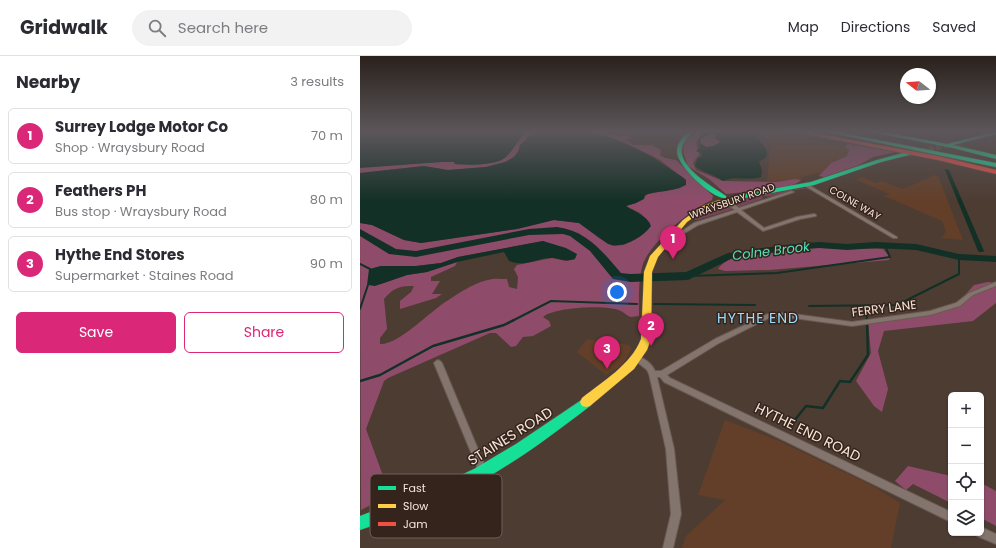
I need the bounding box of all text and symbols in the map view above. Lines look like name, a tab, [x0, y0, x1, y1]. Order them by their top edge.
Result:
search box	[132, 10, 412, 46]
text: Gridwalk	[20, 14, 108, 41]
icon: search	[146, 17, 168, 39]
text: Search here	[178, 17, 268, 38]
text: Map	[788, 17, 819, 37]
text: Directions	[841, 17, 910, 37]
text: Saved	[932, 17, 976, 37]
north arrow	[900, 68, 936, 104]
text: Nearby	[16, 70, 80, 94]
text: 3 results	[290, 72, 344, 91]
text: Surrey Lodge Motor Co	[55, 116, 228, 137]
text: 1	[28, 126, 32, 145]
text: 70 m	[311, 126, 343, 145]
text: Shop · Wraysbury Road	[55, 138, 205, 157]
street label: WRAYSBURY ROAD	[687, 179, 777, 223]
text: Feathers PH	[55, 180, 146, 201]
street label: COLNE WAY	[827, 182, 884, 224]
text: 2	[26, 190, 34, 209]
text: 80 m	[310, 190, 343, 209]
text: Bus stop · Wraysbury Road	[55, 202, 227, 221]
pin: 1	[660, 226, 686, 259]
water label: Colne Brook	[731, 237, 812, 265]
text: Hythe End Stores	[55, 244, 185, 265]
text: 3	[26, 254, 34, 273]
text: 90 m	[310, 254, 343, 273]
text: Supermarket · Staines Road	[55, 266, 234, 285]
your location	[607, 282, 627, 302]
street label: FERRY LANE	[851, 296, 917, 320]
district label: HYTHE END	[717, 308, 799, 328]
button: Save	[16, 312, 176, 353]
button: Share	[184, 312, 344, 353]
pin: 2	[638, 313, 664, 346]
pin: 3	[594, 336, 620, 369]
map controls	[948, 392, 984, 536]
button: +	[948, 392, 984, 428]
street label: HYTHE END ROAD	[752, 398, 864, 466]
street label: STAINES ROAD	[464, 402, 556, 470]
button: −	[948, 428, 984, 464]
button: locate	[948, 464, 984, 500]
legend	[370, 474, 502, 538]
text: Fast	[403, 480, 426, 496]
text: Slow	[403, 498, 428, 514]
button: layers	[948, 500, 984, 536]
text: Jam	[403, 516, 428, 532]

